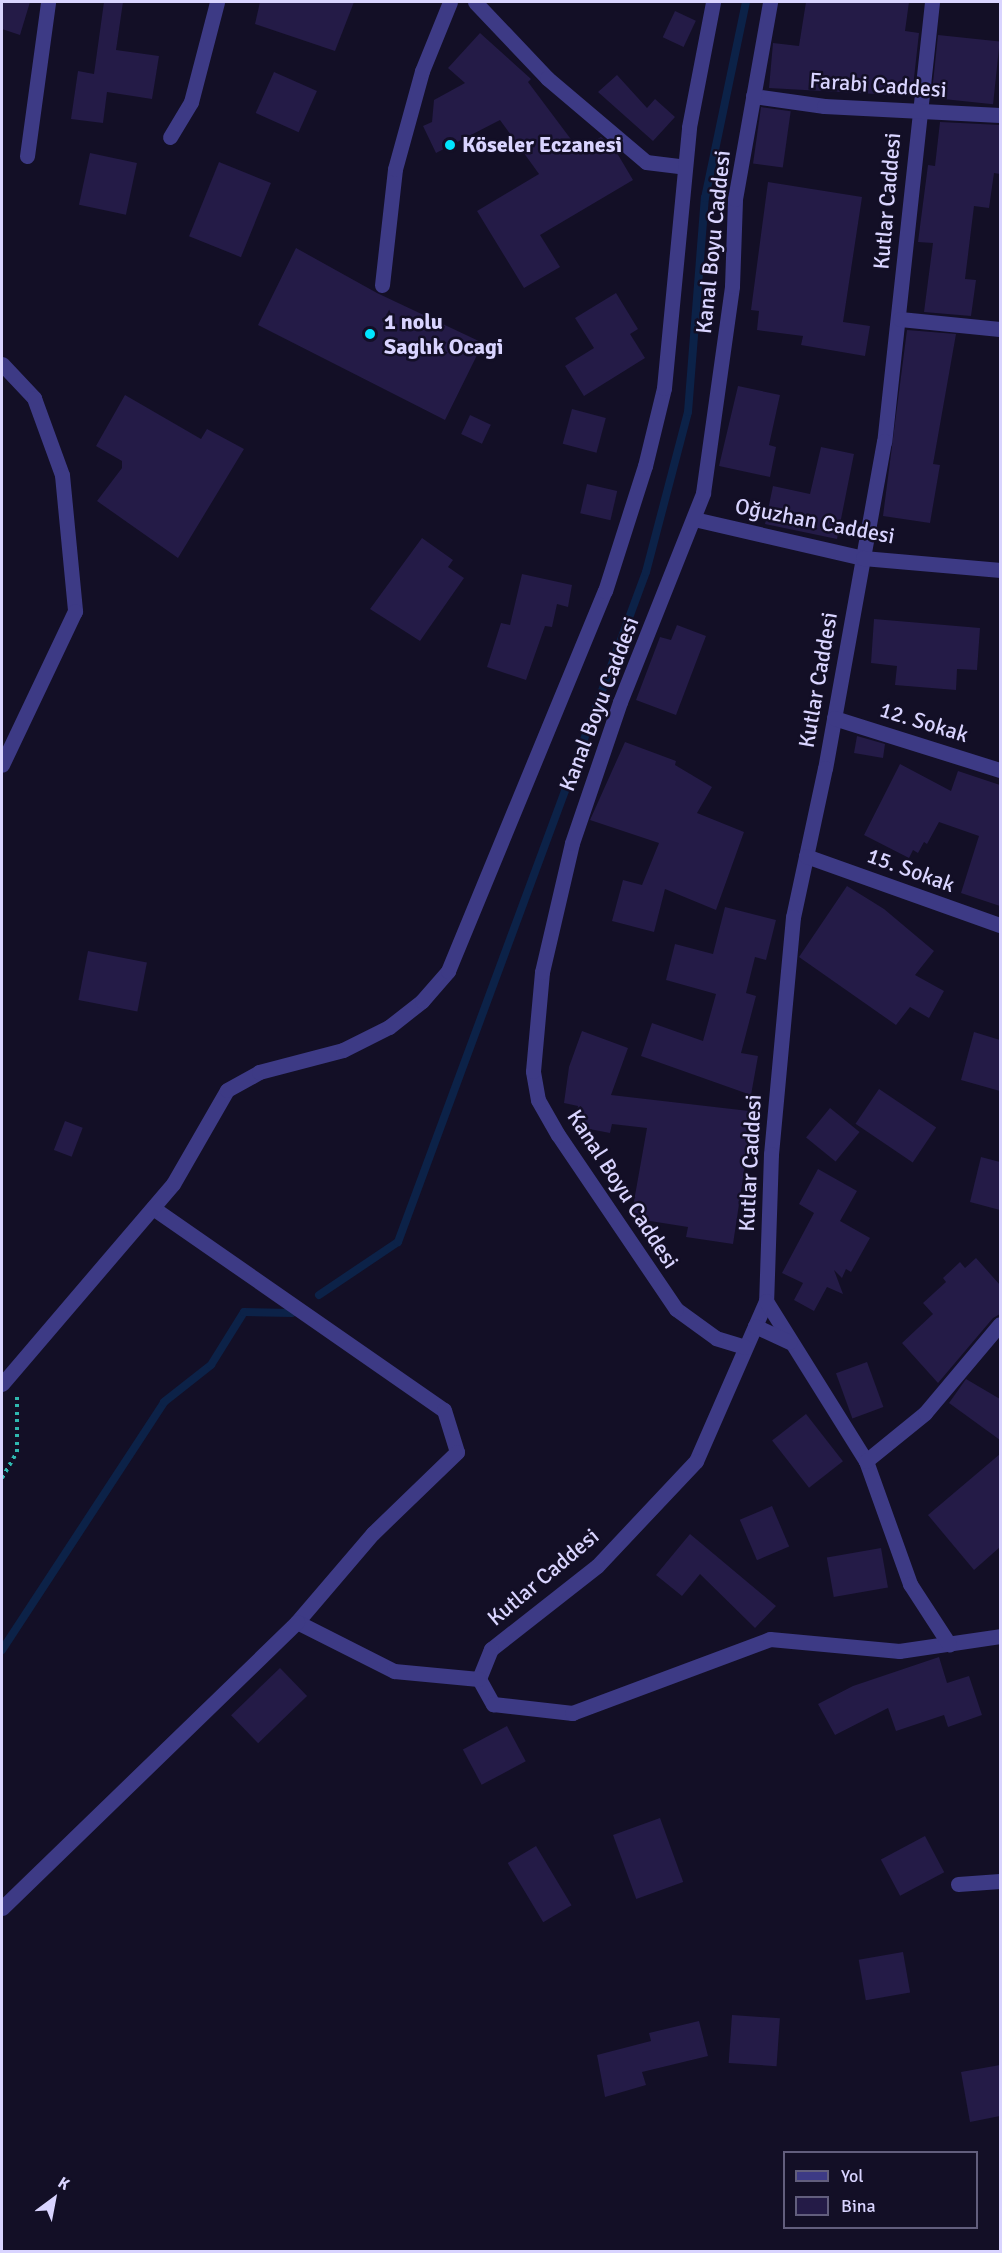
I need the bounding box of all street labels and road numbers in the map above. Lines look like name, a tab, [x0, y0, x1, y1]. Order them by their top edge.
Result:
street label: Farabi Caddesi	[808, 67, 948, 103]
street label: Kutlar Caddesi	[868, 132, 906, 270]
street label: Kanal Boyu Caddesi	[690, 149, 736, 335]
street label: Oğuzhan Caddesi	[733, 493, 897, 549]
street label: Kutlar Caddesi	[793, 610, 843, 750]
street label: Kanal Boyu Caddesi	[554, 613, 644, 795]
street label: 12. Sokak	[877, 696, 971, 748]
street label: 15. Sokak	[864, 842, 958, 898]
street label: Kutlar Caddesi	[733, 1094, 767, 1232]
street label: Kanal Boyu Caddesi	[562, 1104, 684, 1274]
street label: Kutlar Caddesi	[482, 1523, 604, 1631]

